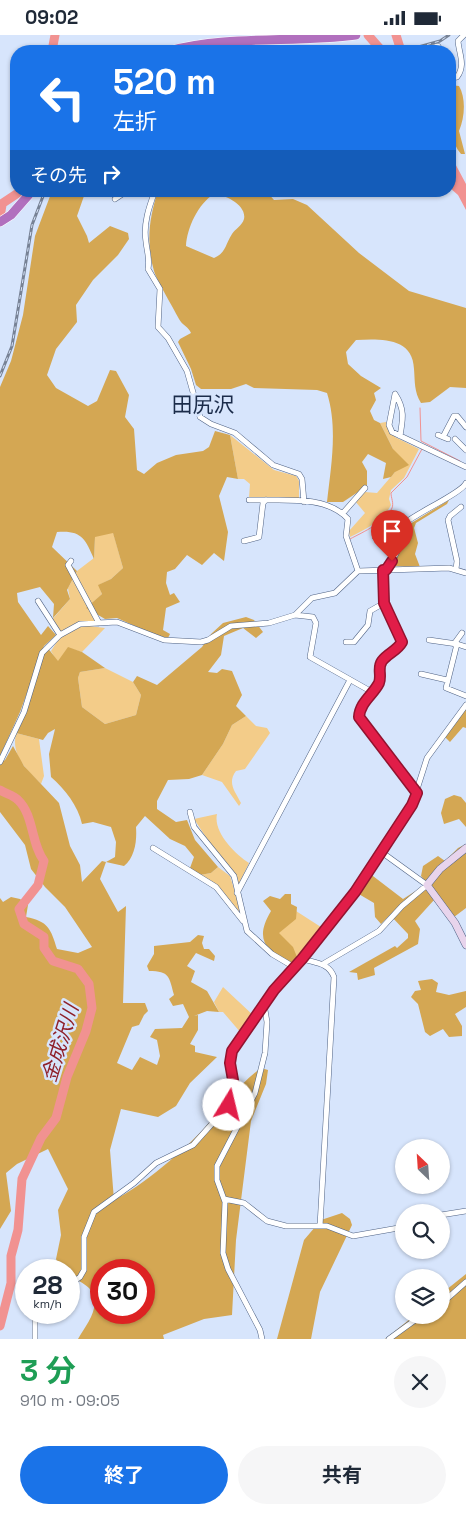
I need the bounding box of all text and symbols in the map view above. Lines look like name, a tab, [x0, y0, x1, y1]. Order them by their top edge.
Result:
text: 09:02	[25, 5, 78, 30]
text: 520 m	[113, 60, 216, 104]
icon: left	[30, 65, 95, 130]
text: 左折	[113, 107, 157, 135]
icon: right	[97, 160, 125, 188]
text: その先	[30, 163, 87, 188]
district label: 田尻沢	[172, 391, 235, 418]
pin	[371, 510, 413, 561]
icon: arrive	[378, 517, 406, 545]
water label: 金成沢川	[36, 999, 85, 1085]
position arrow	[202, 1078, 254, 1130]
north arrow	[395, 1139, 450, 1194]
map controls	[395, 1139, 450, 1324]
button: search	[395, 1204, 450, 1259]
speed limit sign: 30	[90, 1259, 155, 1324]
text: 28	[33, 1269, 62, 1301]
button: layers	[395, 1269, 450, 1324]
text: km/h	[33, 1296, 62, 1312]
text: 3 分	[20, 1351, 76, 1390]
button: close	[394, 1356, 446, 1408]
text: 910 m · 09:05	[20, 1390, 120, 1411]
button: 終了	[20, 1446, 228, 1504]
button: 共有	[238, 1446, 446, 1504]

